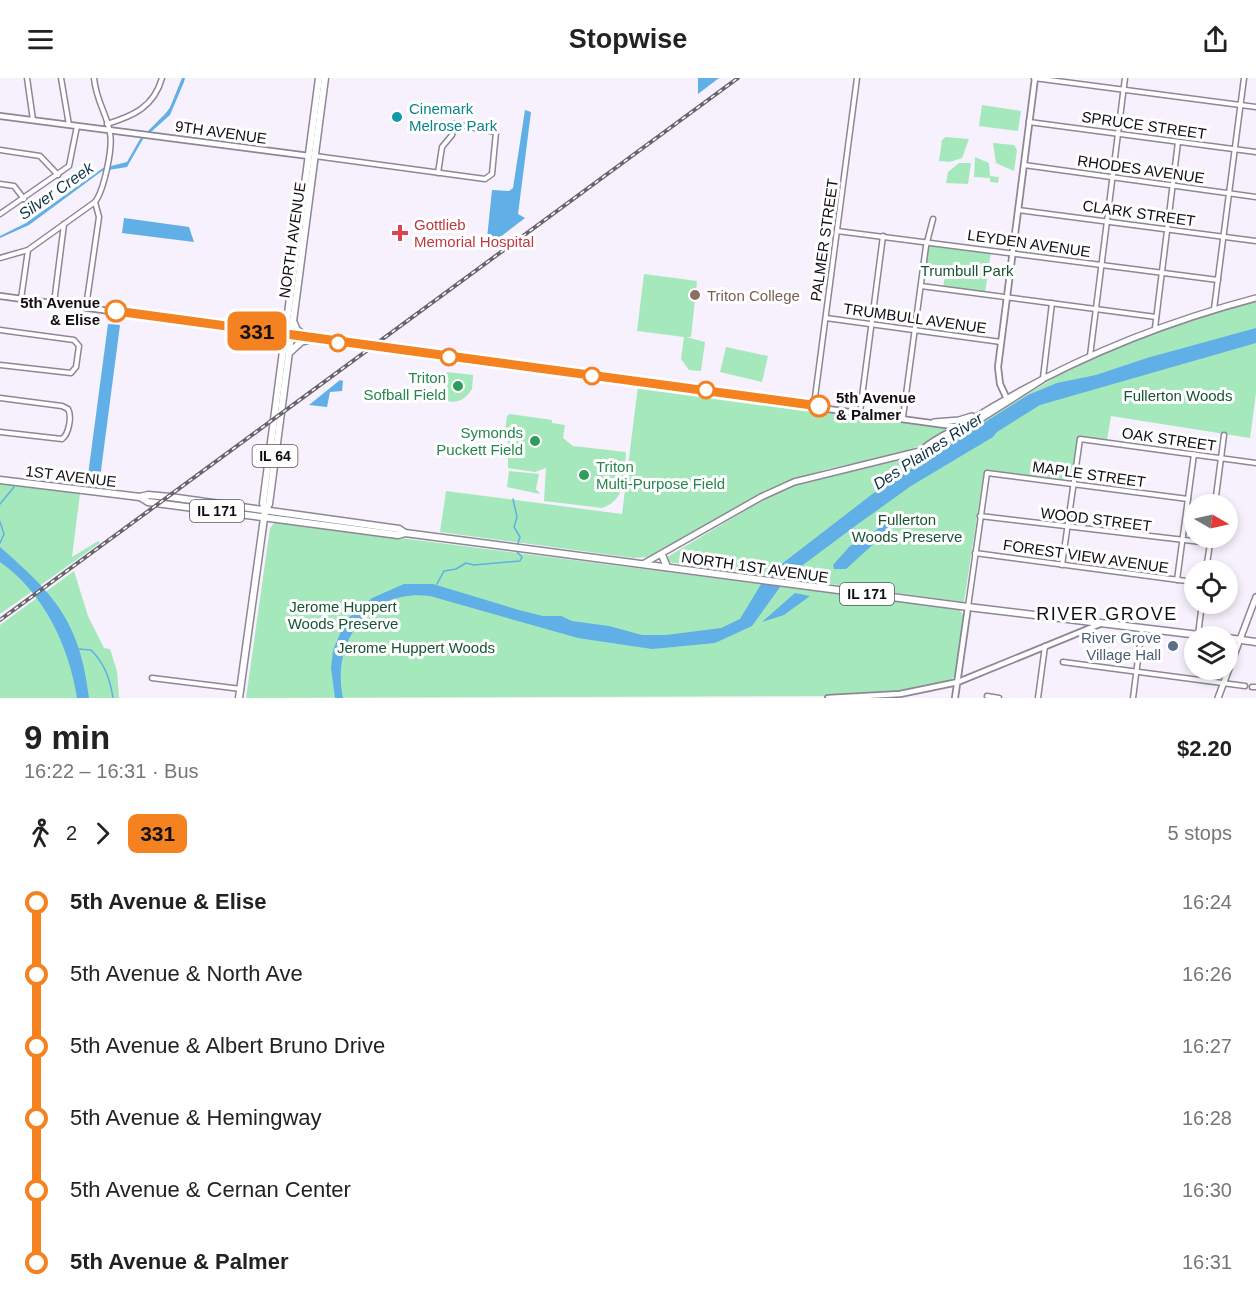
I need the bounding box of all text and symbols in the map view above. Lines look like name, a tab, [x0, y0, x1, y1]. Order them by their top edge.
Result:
icon: menu	[24, 23, 57, 56]
icon: share	[1199, 23, 1232, 56]
text: Stopwise	[569, 24, 687, 54]
place label: Cinemark Melrose Park	[409, 100, 498, 134]
street label: SPRUCE STREET	[1080, 108, 1208, 142]
marker: Cinemark Melrose Park	[390, 110, 404, 124]
street label: 9TH AVENUE	[174, 117, 268, 147]
street label: RHODES AVENUE	[1076, 152, 1206, 186]
water label: Silver Creek	[15, 158, 97, 223]
street label: PALMER STREET	[807, 177, 841, 303]
street label: NORTH AVENUE	[275, 181, 309, 299]
street label: CLARK STREET	[1082, 197, 1196, 229]
place label: Gottlieb Memorial Hospital	[414, 216, 534, 250]
marker: Gottlieb Memorial Hospital	[391, 224, 409, 242]
street label: LEYDEN AVENUE	[966, 226, 1092, 260]
park label: Trumbull Park	[921, 262, 1014, 279]
place label: Triton College	[707, 287, 800, 304]
marker: Triton College	[688, 288, 702, 302]
place label: 5th Avenue & Elise	[20, 294, 100, 328]
marker: 5th Avenue & Elise	[105, 300, 127, 322]
street label: TRUMBULL AVENUE	[842, 300, 988, 336]
line badge: 331	[222, 312, 292, 350]
text: 331	[239, 320, 275, 343]
unlabelled marker	[329, 334, 347, 352]
unlabelled marker	[440, 348, 458, 366]
unlabelled marker	[583, 367, 601, 385]
place label: Triton Sofball Field	[363, 369, 446, 403]
marker: Triton Sofball Field	[451, 379, 465, 393]
unlabelled marker	[697, 381, 715, 399]
park label: Fullerton Woods	[1124, 387, 1232, 404]
place label: 5th Avenue & Palmer	[836, 389, 916, 423]
marker: 5th Avenue & Palmer	[808, 395, 830, 417]
water label: Des Plaines River	[870, 409, 987, 493]
place label: Symonds Puckett Field	[436, 424, 523, 458]
street label: OAK STREET	[1121, 424, 1217, 454]
marker: Symonds Puckett Field	[528, 434, 542, 448]
road number: IL 64	[252, 445, 298, 467]
place label: Triton Multi-Purpose Field	[596, 458, 725, 492]
street label: MAPLE STREET	[1031, 458, 1147, 490]
street label: 1ST AVENUE	[25, 462, 117, 490]
marker: Triton Multi-Purpose Field	[577, 468, 591, 482]
north arrow	[1184, 494, 1238, 548]
map controls	[1184, 494, 1238, 680]
road number: IL 171	[190, 500, 244, 522]
street label: WOOD STREET	[1040, 504, 1152, 534]
park label: Fullerton Woods Preserve	[852, 511, 962, 545]
street label: FOREST VIEW AVENUE	[1002, 536, 1170, 576]
street label: NORTH 1ST AVENUE	[680, 548, 830, 586]
button: locate	[1184, 560, 1238, 614]
road number: IL 171	[840, 583, 894, 605]
park label: Jerome Huppert Woods Preserve	[288, 598, 398, 632]
district label: RIVER GROVE	[1036, 604, 1178, 624]
button: layers	[1184, 626, 1238, 680]
place label: River Grove Village Hall	[1081, 629, 1161, 663]
park label: Jerome Huppert Woods	[337, 639, 495, 656]
marker: River Grove Village Hall	[1166, 639, 1180, 653]
text: 9 min	[24, 719, 110, 756]
text: $2.20	[1177, 736, 1232, 761]
text: 16:22 – 16:31 · Bus	[24, 760, 199, 782]
icon: walk	[24, 817, 57, 850]
icon: forward	[86, 817, 119, 850]
text: 2	[66, 822, 77, 844]
text: 331	[140, 822, 175, 845]
text: 5 stops	[1168, 822, 1232, 844]
text: 5th Avenue & Elise	[70, 889, 266, 914]
text: 16:24	[1182, 891, 1232, 913]
text: 5th Avenue & North Ave	[70, 961, 303, 986]
text: 16:26	[1182, 963, 1232, 985]
text: 5th Avenue & Albert Bruno Drive	[70, 1033, 385, 1058]
text: 16:27	[1182, 1035, 1232, 1057]
text: 5th Avenue & Hemingway	[70, 1105, 322, 1130]
text: 16:28	[1182, 1107, 1232, 1129]
text: 5th Avenue & Cernan Center	[70, 1177, 351, 1202]
text: 16:30	[1182, 1179, 1232, 1201]
text: 5th Avenue & Palmer	[70, 1249, 288, 1274]
text: 16:31	[1182, 1251, 1232, 1273]

